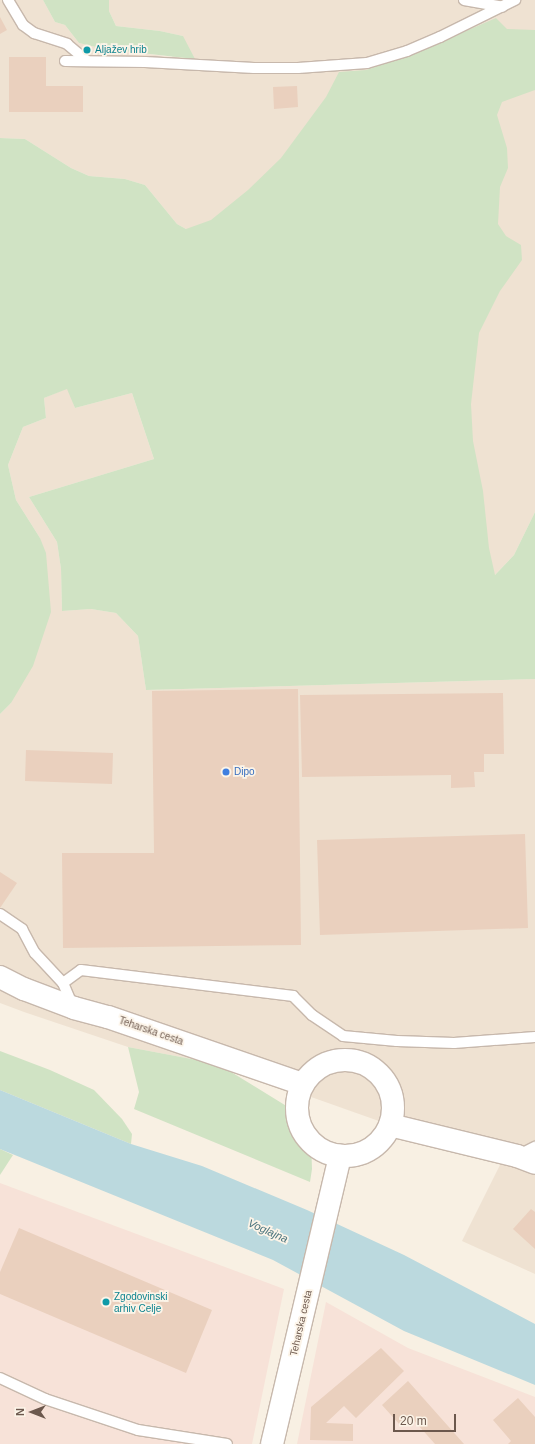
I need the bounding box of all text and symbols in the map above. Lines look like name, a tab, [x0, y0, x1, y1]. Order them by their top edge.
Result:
place label: Aljažev hrib	[95, 44, 147, 56]
marker: Aljažev hrib	[82, 45, 92, 55]
place label: Dipo	[234, 766, 255, 778]
marker: Dipo	[221, 767, 231, 777]
street label: Teharska cesta	[117, 1014, 185, 1048]
water label: Voglajna	[246, 1216, 290, 1246]
street label: Teharska cesta	[288, 1289, 314, 1357]
place label: Zgodovinski arhiv Celje	[114, 1290, 167, 1314]
marker: Zgodovinski arhiv Celje	[101, 1297, 111, 1307]
north arrow	[12, 1392, 52, 1432]
scale bar	[395, 1406, 458, 1432]
text: N	[14, 1408, 26, 1416]
text: 20 m	[400, 1414, 427, 1428]

